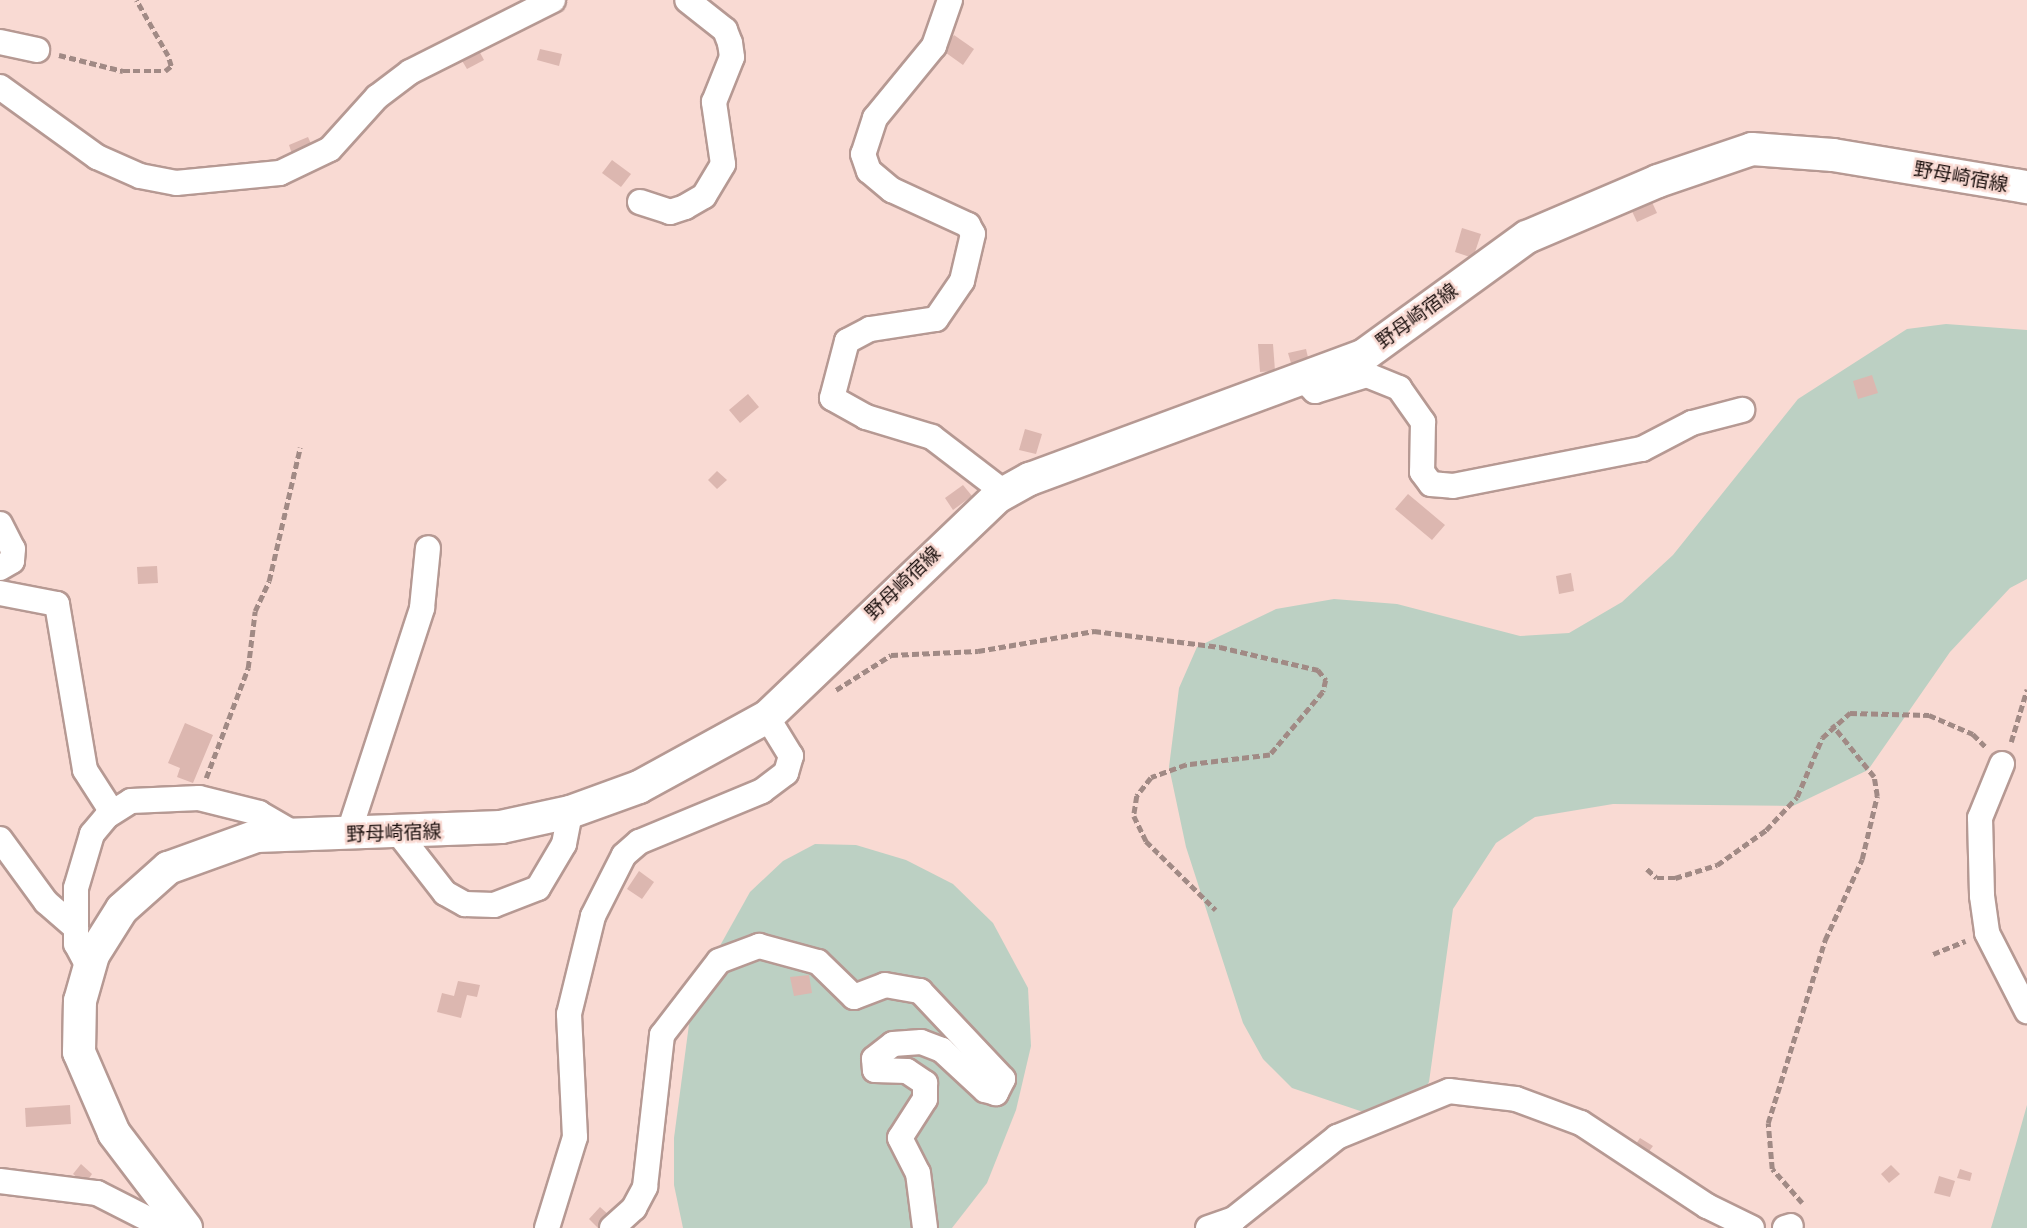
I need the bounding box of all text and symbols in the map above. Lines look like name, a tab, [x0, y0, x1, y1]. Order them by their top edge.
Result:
street label: 野母崎宿線	[1912, 158, 2010, 196]
street label: 野母崎宿線	[1372, 279, 1462, 353]
street label: 野母崎宿線	[861, 542, 945, 624]
street label: 野母崎宿線	[346, 820, 442, 846]

